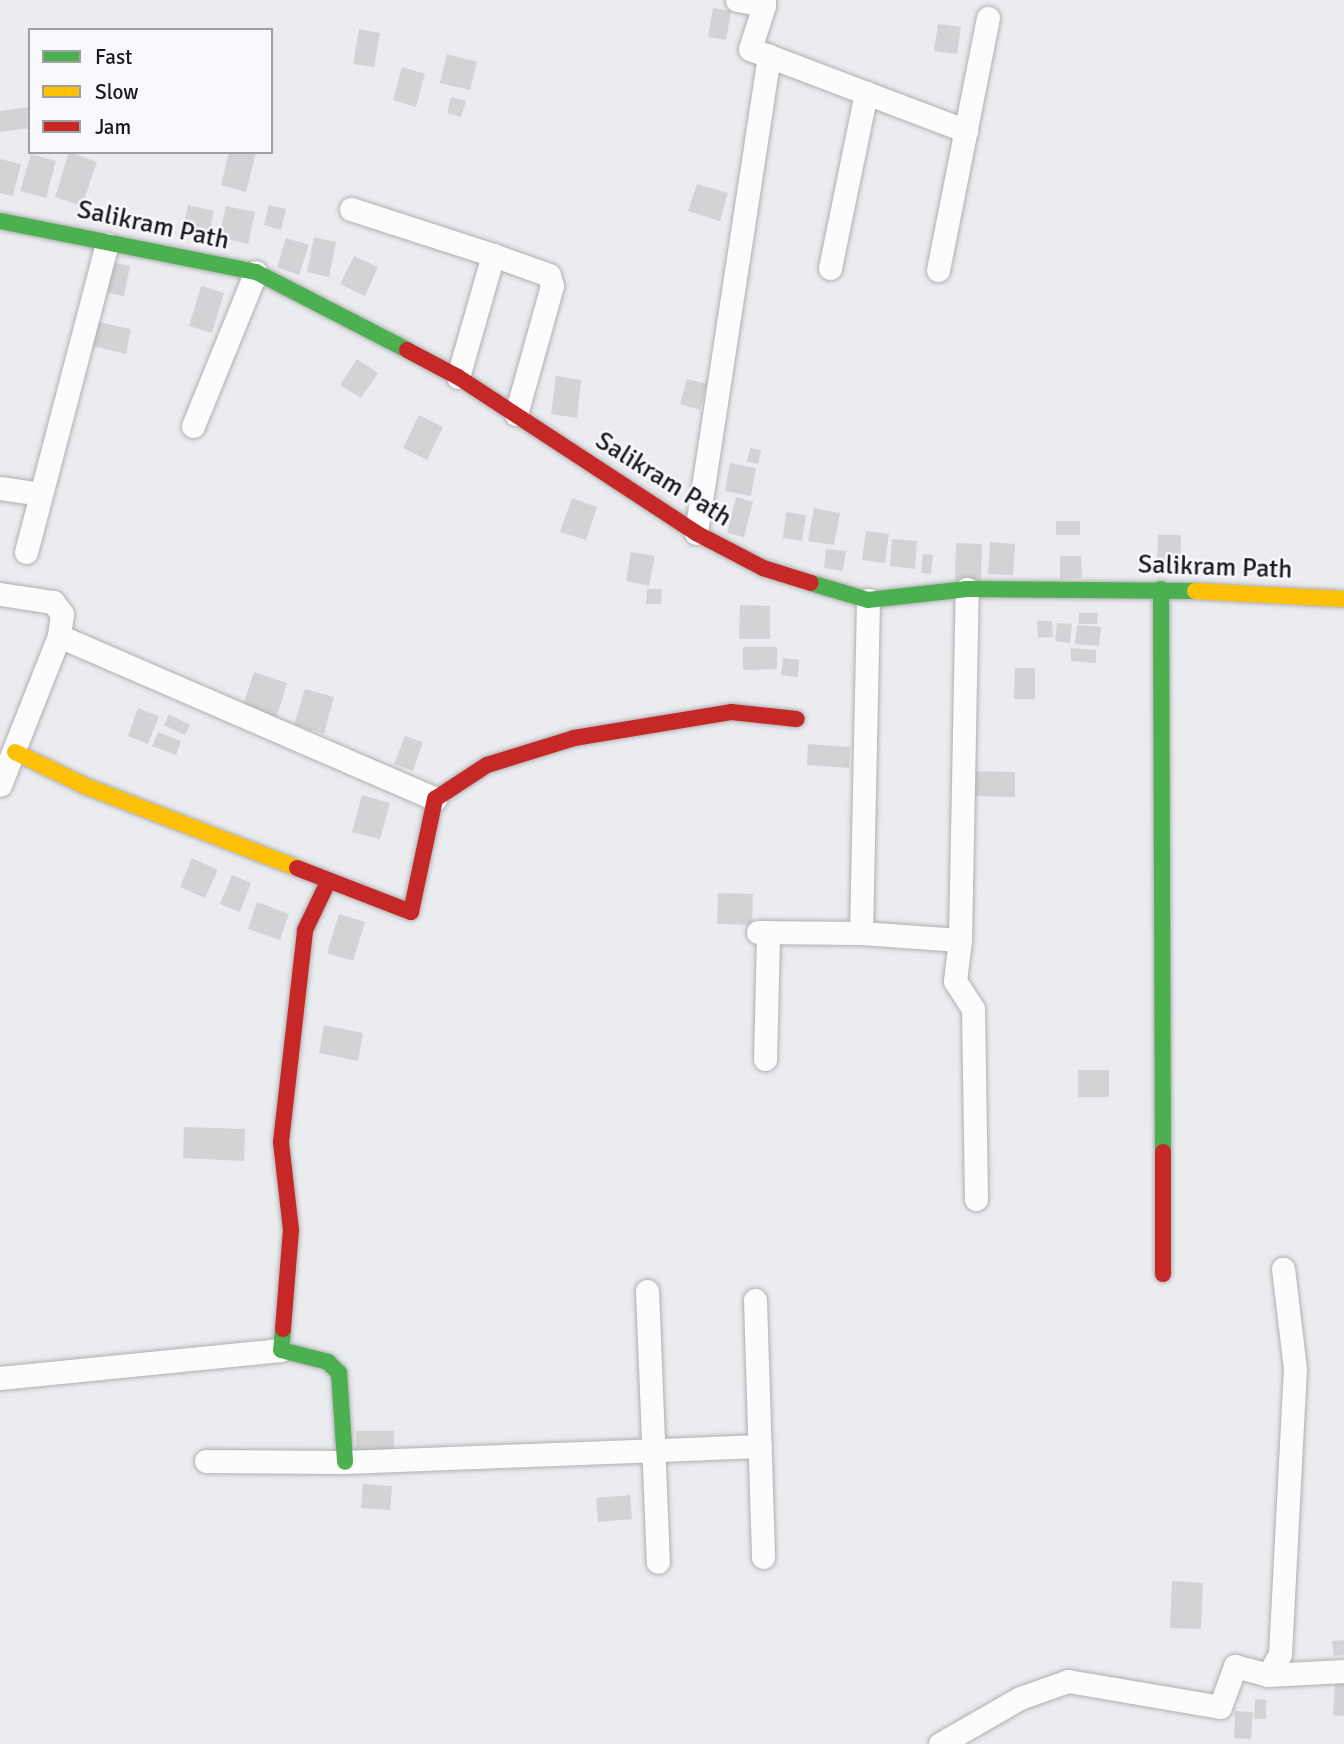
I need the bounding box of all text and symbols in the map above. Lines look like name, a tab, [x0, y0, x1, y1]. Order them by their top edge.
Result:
legend	[28, 28, 273, 154]
text: Fast	[95, 44, 132, 70]
text: Slow	[95, 79, 139, 105]
text: Jam	[95, 114, 131, 140]
street label: Salikram Path	[74, 195, 232, 257]
street label: Salikram Path	[589, 426, 737, 534]
street label: Salikram Path	[1137, 550, 1293, 586]

